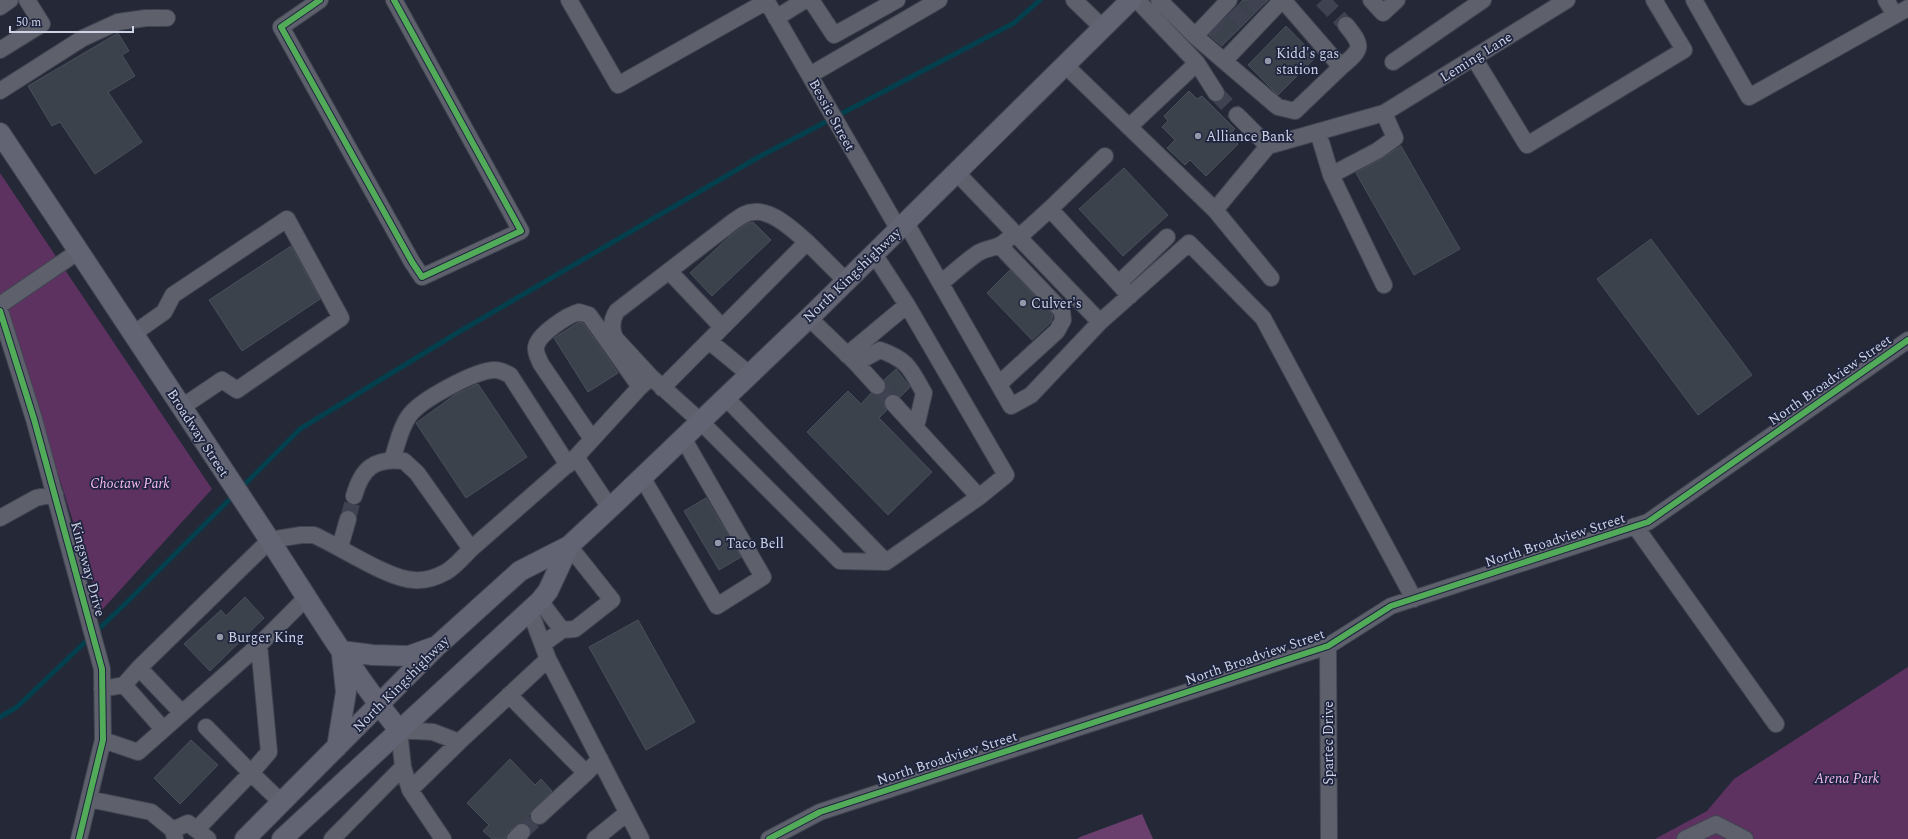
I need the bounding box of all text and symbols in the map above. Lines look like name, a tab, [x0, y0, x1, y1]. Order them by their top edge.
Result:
scale bar	[10, 8, 133, 34]
text: 50 m	[16, 13, 41, 32]
street label: Leming Lane	[1436, 26, 1516, 88]
place label: Kidd's gas station	[1276, 43, 1339, 80]
marker: Kidd's gas station	[1263, 56, 1273, 66]
street label: Bessie Street	[804, 75, 860, 155]
place label: Alliance Bank	[1206, 126, 1293, 147]
marker: Alliance Bank	[1193, 131, 1203, 141]
street label: North Kingshighway	[798, 222, 907, 327]
place label: Culver's	[1031, 293, 1082, 314]
marker: Culver's	[1018, 298, 1028, 308]
street label: North Broadview Street	[1764, 329, 1896, 431]
street label: Broadway Street	[162, 385, 234, 481]
park label: Choctaw Park	[90, 473, 170, 494]
street label: North Broadview Street	[1482, 507, 1628, 573]
street label: Kingsway Drive	[65, 519, 111, 619]
place label: Taco Bell	[726, 533, 784, 554]
marker: Taco Bell	[713, 538, 723, 548]
street label: North Broadview Street	[1182, 623, 1328, 691]
place label: Burger King	[228, 627, 304, 648]
street label: North Kingshighway	[348, 630, 455, 737]
marker: Burger King	[215, 632, 225, 642]
street label: Spartec Drive	[1318, 701, 1339, 785]
street label: North Broadview Street	[874, 725, 1020, 791]
park label: Arena Park	[1814, 768, 1880, 789]

